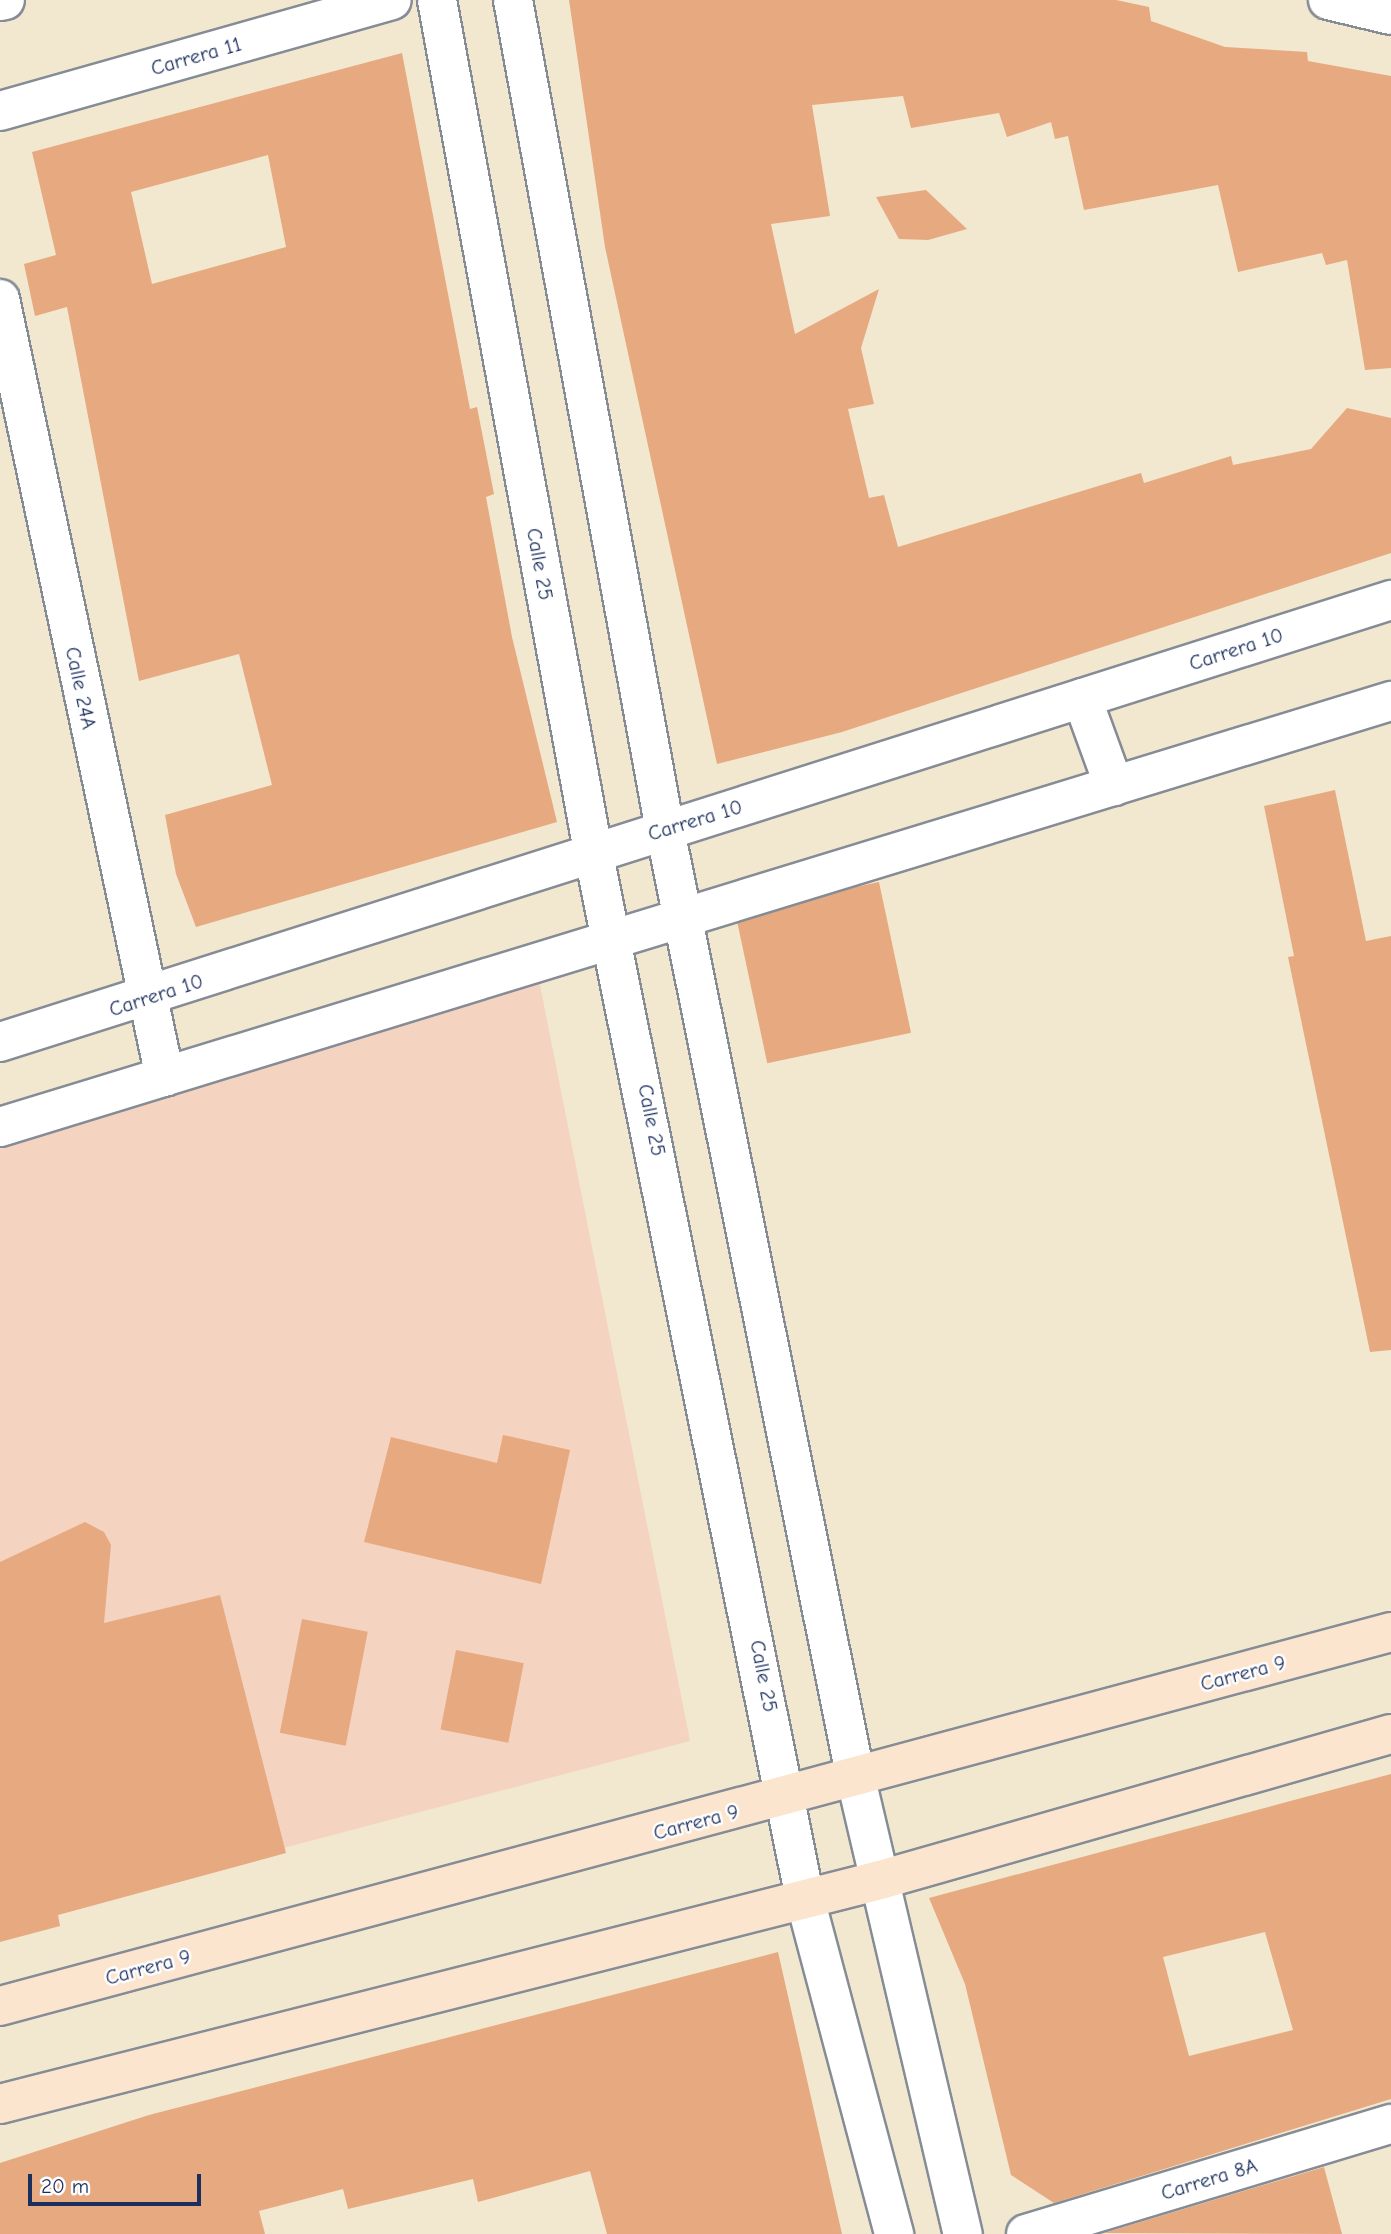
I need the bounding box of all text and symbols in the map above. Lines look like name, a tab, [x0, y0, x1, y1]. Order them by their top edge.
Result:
street label: Carrera 11	[148, 31, 244, 81]
street label: Calle 25	[521, 526, 559, 602]
street label: Carrera 10	[1186, 622, 1286, 676]
street label: Calle 24A	[60, 644, 102, 732]
street label: Carrera 10	[645, 794, 745, 846]
street label: Carrera 10	[106, 968, 206, 1022]
street label: Calle 25	[633, 1082, 671, 1158]
street label: Calle 25	[745, 1638, 783, 1714]
street label: Carrera 9	[1197, 1650, 1289, 1696]
street label: Carrera 9	[650, 1799, 742, 1845]
street label: Carrera 9	[102, 1944, 194, 1990]
street label: Carrera 8A	[1158, 2152, 1260, 2206]
scale bar	[32, 2160, 205, 2204]
text: 20 m	[41, 2174, 89, 2198]

